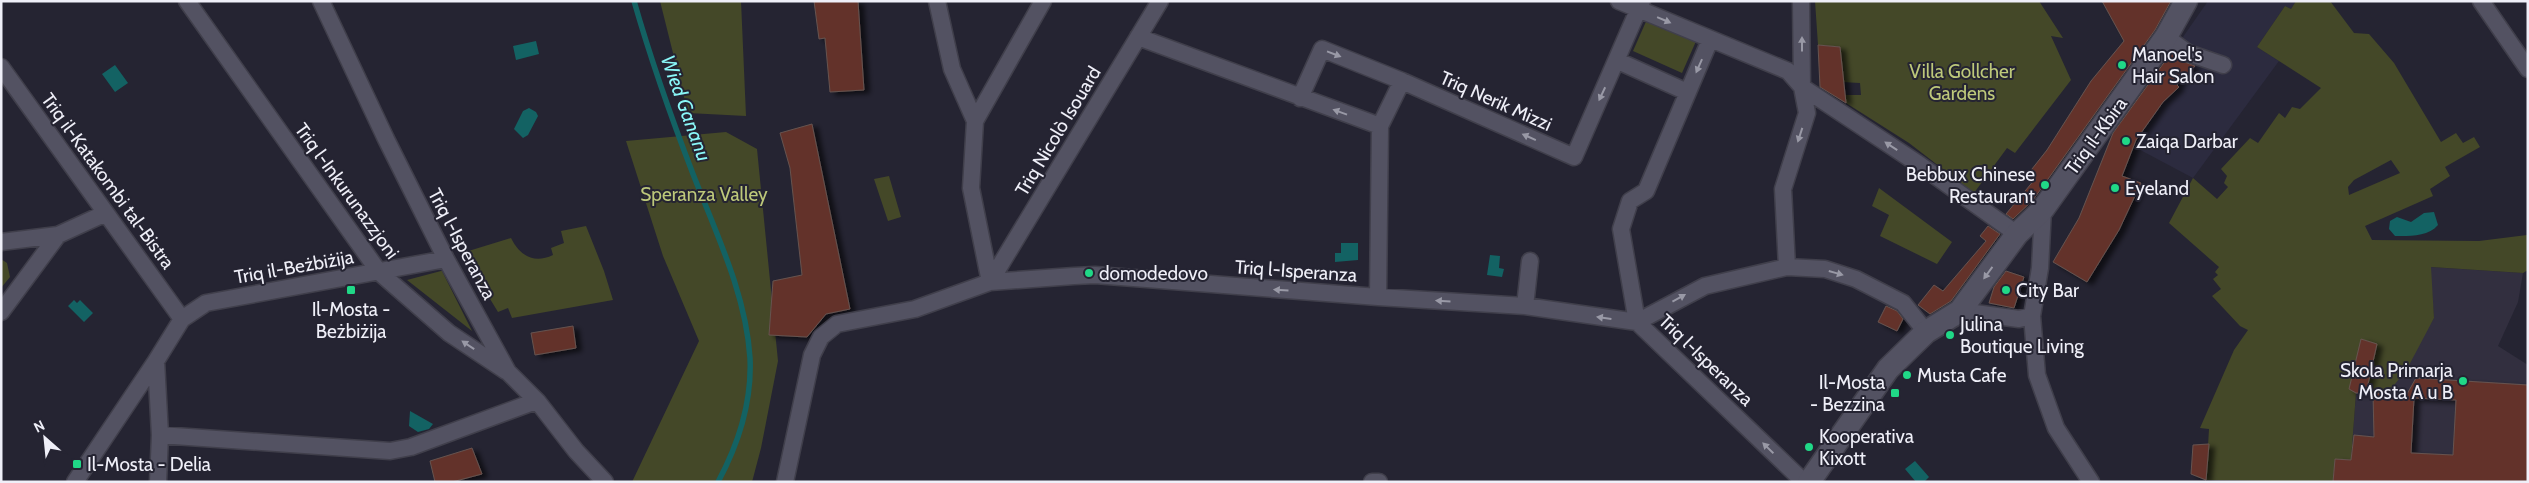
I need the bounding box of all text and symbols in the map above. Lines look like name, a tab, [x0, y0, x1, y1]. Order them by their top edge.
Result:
one-way arrow	[1657, 17, 1671, 25]
one-way arrow	[1798, 36, 1806, 52]
place label: Manoel's Hair Salon	[2132, 43, 2214, 88]
one-way arrow	[1327, 50, 1342, 58]
water label: Wied Gananu	[656, 52, 716, 164]
one-way arrow	[1694, 59, 1702, 73]
marker: Manoel's Hair Salon	[2116, 59, 2128, 71]
park label: Villa Gollcher Gardens	[1909, 60, 2015, 105]
street label: Triq Nicolò Isouard	[1010, 62, 1106, 200]
street label: Triq Nerik Mizzi	[1436, 66, 1556, 136]
one-way arrow	[1598, 87, 1606, 101]
street label: Triq il-Katakombi tal-Bistra	[36, 89, 180, 273]
street label: Triq il-Kbira	[2060, 93, 2132, 179]
one-way arrow	[1332, 108, 1347, 116]
street label: Triq l-Inkurunazzjoni	[290, 119, 404, 263]
one-way arrow	[1796, 127, 1803, 142]
place label: Zaiqa Darbar	[2136, 130, 2238, 153]
one-way arrow	[1522, 133, 1536, 141]
marker: Zaiqa Darbar	[2120, 135, 2132, 147]
one-way arrow	[1884, 141, 1898, 150]
place label: Bebbux Chinese Restaurant	[1906, 163, 2036, 208]
place label: Eyeland	[2125, 177, 2189, 200]
marker: Bebbux Chinese Restaurant	[2039, 179, 2051, 191]
marker: Eyeland	[2109, 182, 2121, 194]
park label: Speranza Valley	[640, 183, 768, 206]
street label: Triq l-Isperanza	[423, 185, 501, 303]
street label: Triq il-Beżbiżija	[233, 245, 355, 289]
street label: Triq l-Isperanza	[1234, 255, 1358, 287]
place label: domodedovo	[1099, 262, 1208, 285]
one-way arrow	[1983, 266, 1993, 280]
marker: domodedovo	[1083, 267, 1095, 279]
one-way arrow	[1828, 269, 1843, 277]
place label: City Bar	[2016, 279, 2079, 302]
marker: Il-Mosta - Beżbiżija	[345, 284, 357, 296]
marker: City Bar	[2000, 284, 2012, 296]
one-way arrow	[1272, 285, 1288, 293]
one-way arrow	[1672, 294, 1686, 302]
one-way arrow	[1434, 297, 1450, 305]
place label: Il-Mosta - Beżbiżija	[312, 298, 390, 343]
street label: Triq l-Isperanza	[1654, 309, 1758, 411]
one-way arrow	[1596, 313, 1612, 321]
place label: Julina Boutique Living	[1959, 313, 2084, 358]
marker: Julina Boutique Living	[1944, 329, 1956, 341]
one-way arrow	[461, 340, 474, 350]
place label: Skola Primarja Mosta A u B	[2340, 359, 2453, 404]
place label: Musta Cafe	[1917, 364, 2007, 387]
marker: Musta Cafe	[1901, 369, 1913, 381]
place label: Il-Mosta - Bezzina	[1810, 371, 1885, 416]
marker: Skola Primarja Mosta A u B	[2457, 375, 2469, 387]
marker: Il-Mosta - Bezzina	[1889, 387, 1901, 399]
north arrow	[20, 413, 70, 463]
text: N	[31, 416, 48, 437]
place label: Kooperativa Kixott	[1819, 425, 1914, 470]
marker: Kooperativa Kixott	[1803, 441, 1815, 453]
one-way arrow	[1763, 442, 1775, 454]
place label: Il-Mosta - Delia	[87, 453, 211, 476]
marker: Il-Mosta - Delia	[71, 458, 83, 470]

